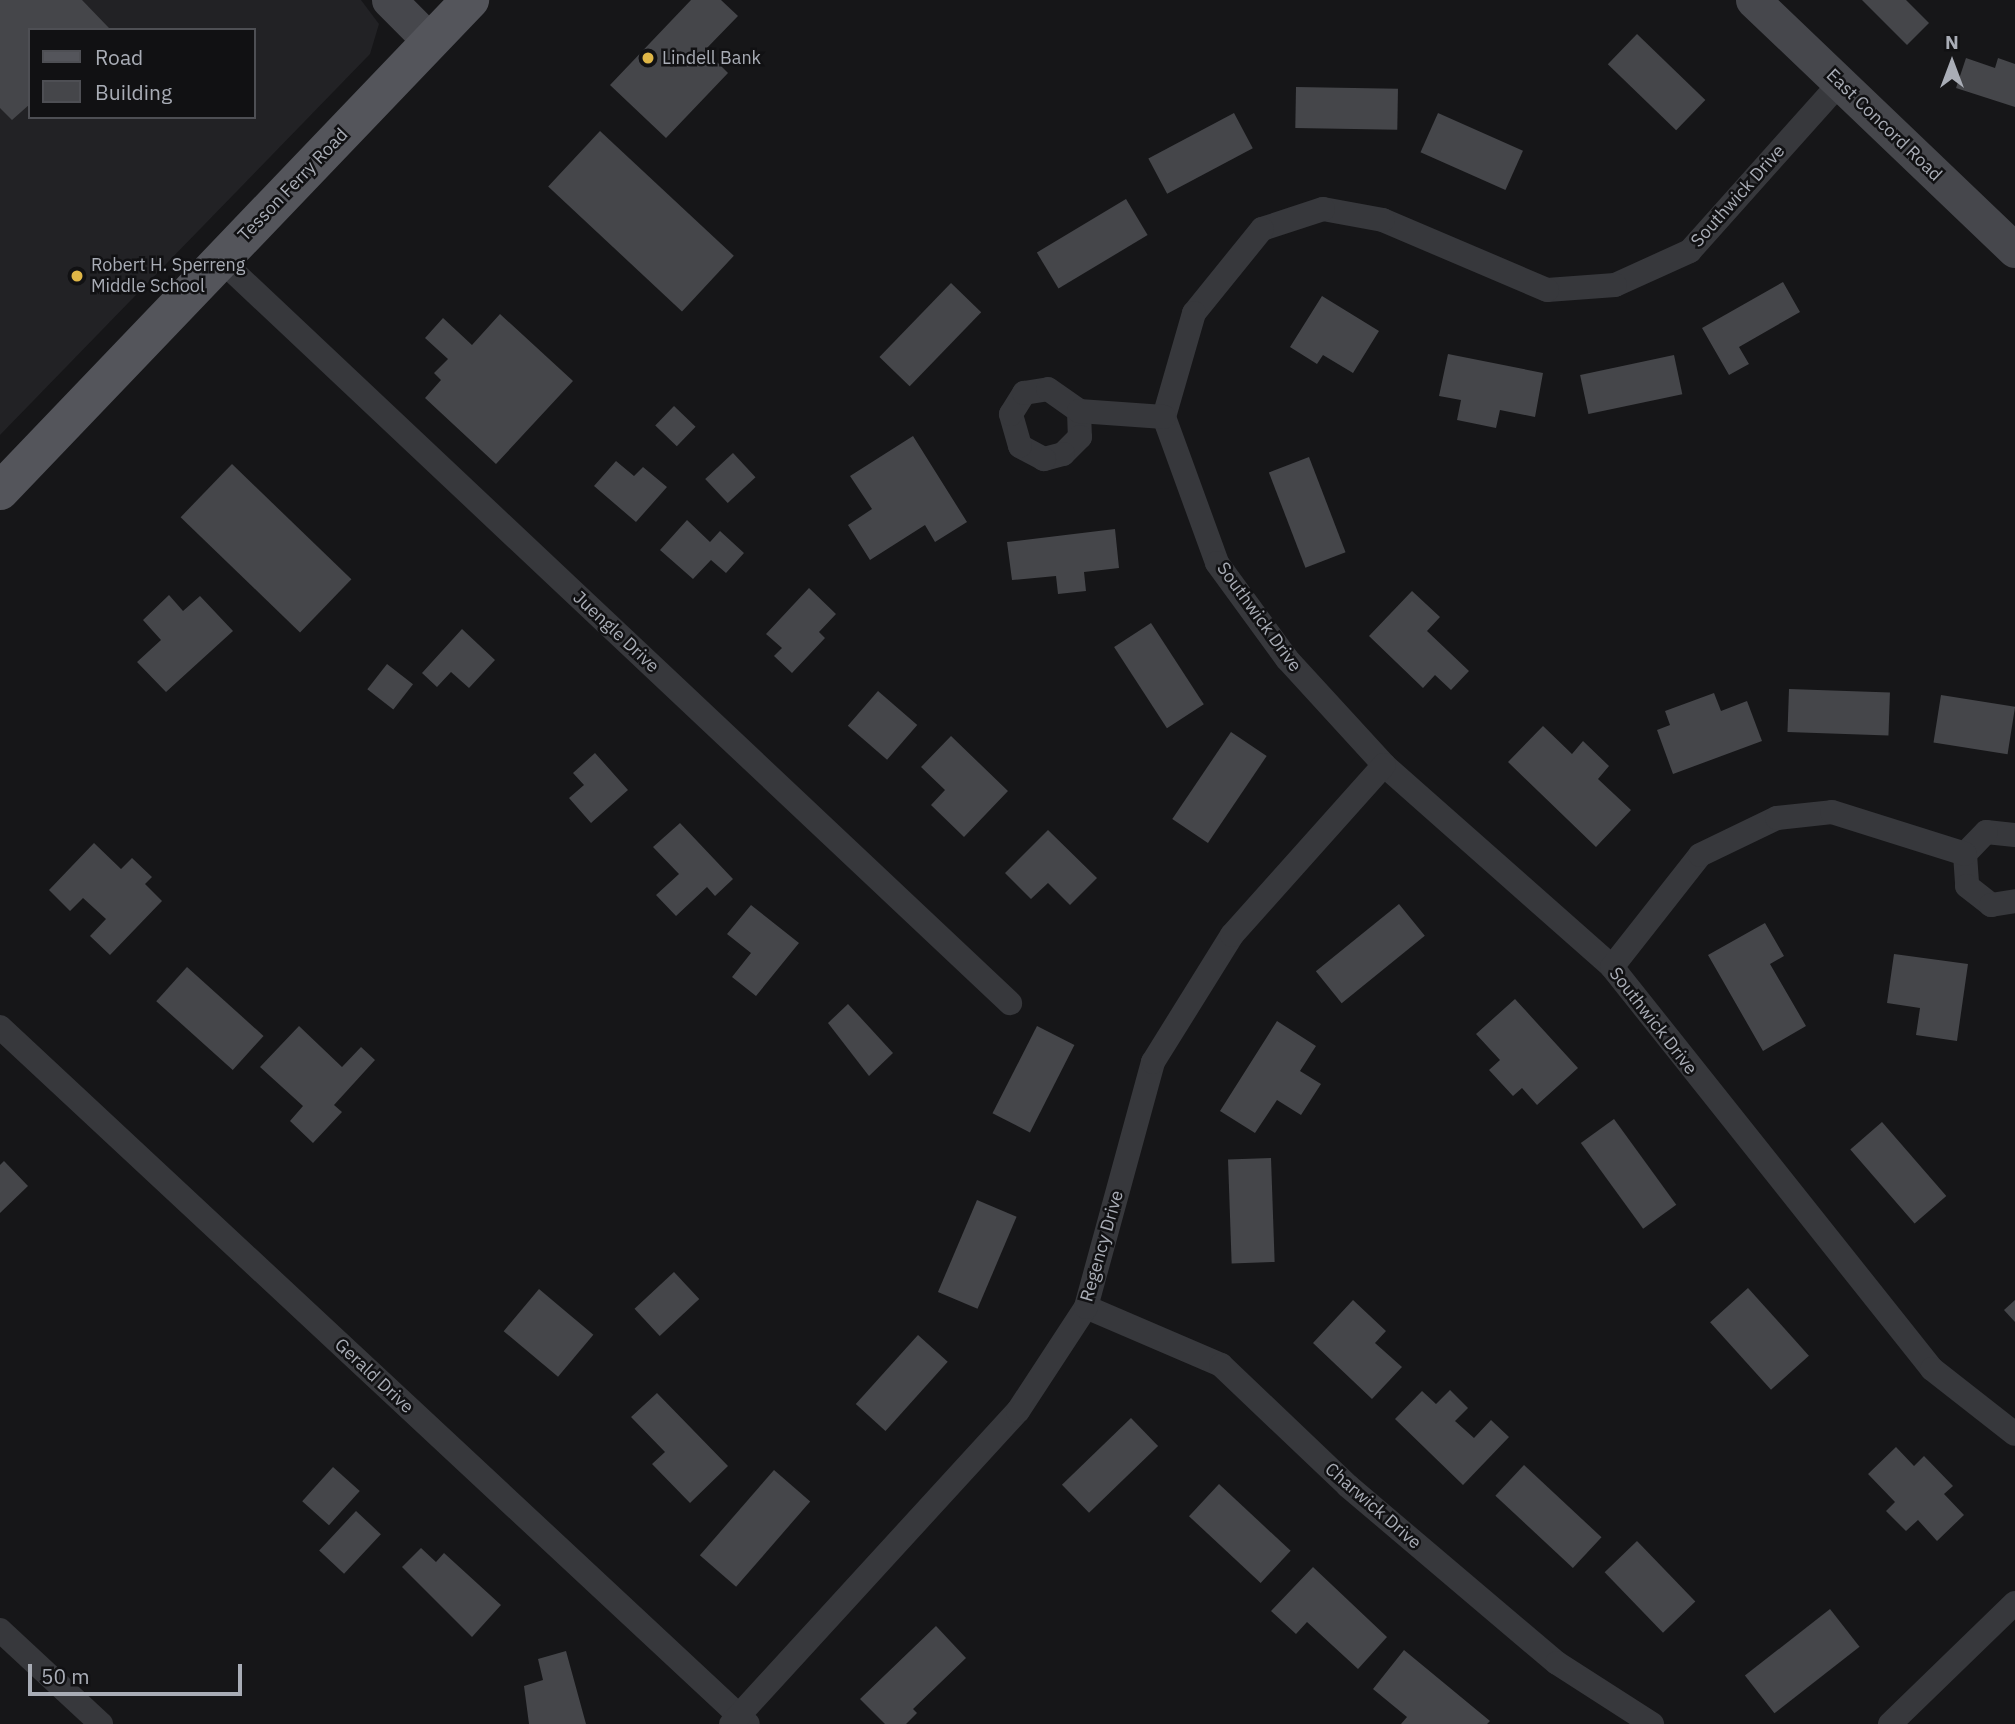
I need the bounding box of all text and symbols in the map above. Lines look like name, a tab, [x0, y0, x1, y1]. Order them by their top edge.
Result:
legend	[28, 28, 256, 119]
north arrow	[1917, 28, 1987, 98]
text: N	[1945, 30, 1959, 54]
text: Road	[95, 43, 143, 71]
place label: Lindell Bank	[662, 47, 761, 69]
marker: Lindell Bank	[640, 50, 656, 66]
street label: East Concord Road	[1822, 64, 1946, 186]
text: Building	[95, 78, 172, 106]
street label: Tesson Ferry Road	[234, 124, 352, 246]
street label: Southwick Drive	[1686, 140, 1790, 252]
place label: Robert H. Sperreng Middle School	[91, 255, 245, 298]
marker: Robert H. Sperreng Middle School	[69, 268, 85, 284]
street label: Southwick Drive	[1212, 558, 1306, 676]
street label: Juengle Drive	[568, 587, 664, 677]
street label: Southwick Drive	[1604, 963, 1702, 1079]
street label: Regency Drive	[1076, 1188, 1128, 1304]
street label: Gerald Drive	[330, 1334, 418, 1418]
street label: Charwick Drive	[1320, 1458, 1426, 1554]
scale bar	[32, 1650, 245, 1694]
text: 50 m	[41, 1662, 90, 1690]

